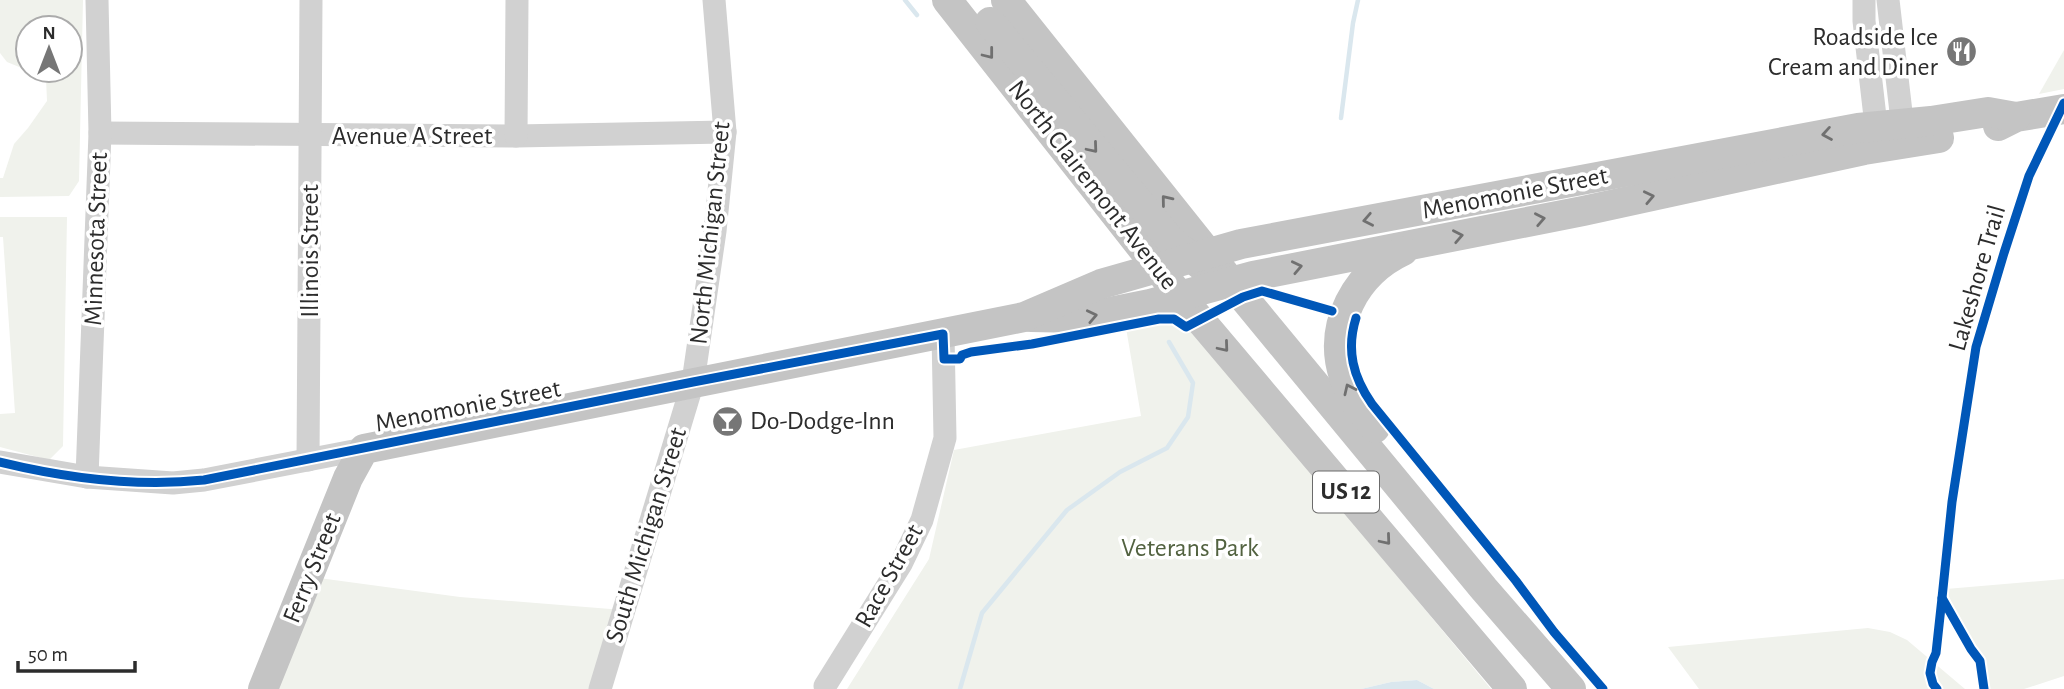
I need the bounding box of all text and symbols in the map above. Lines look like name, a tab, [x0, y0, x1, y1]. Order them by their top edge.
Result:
north arrow	[14, 14, 84, 84]
text: N	[42, 24, 56, 43]
place label: Roadside Ice Cream and Diner	[1768, 24, 1939, 80]
restaurant icon: Roadside Ice Cream and Diner	[1944, 35, 1978, 69]
one-way arrow	[980, 46, 993, 58]
street label: North Clairemont Avenue	[1003, 75, 1183, 295]
street label: North Michigan Street	[685, 120, 735, 346]
street label: Avenue A Street	[332, 123, 492, 149]
one-way arrow	[1821, 125, 1833, 140]
one-way arrow	[1085, 140, 1097, 153]
street label: Minnesota Street	[80, 152, 112, 326]
street label: Menomonie Street	[1420, 162, 1610, 224]
street label: Illinois Street	[297, 184, 323, 318]
one-way arrow	[1643, 190, 1655, 205]
one-way arrow	[1161, 195, 1174, 207]
street label: Lakeshore Trail	[1944, 202, 2010, 354]
one-way arrow	[1362, 212, 1374, 227]
one-way arrow	[1533, 213, 1545, 228]
one-way arrow	[1452, 229, 1464, 244]
one-way arrow	[1291, 260, 1303, 275]
one-way arrow	[1086, 309, 1098, 324]
one-way arrow	[1215, 340, 1228, 352]
street label: Menomonie Street	[373, 375, 563, 437]
one-way arrow	[1343, 384, 1357, 396]
bar icon: Do-Dodge-Inn	[710, 404, 744, 438]
place label: Do-Dodge-Inn	[750, 408, 895, 434]
street label: South Michigan Street	[601, 424, 691, 646]
road number: US 12	[1313, 472, 1379, 512]
street label: Ferry Street	[278, 509, 346, 627]
street label: Race Street	[850, 520, 928, 632]
one-way arrow	[1378, 532, 1390, 545]
park label: Veterans Park	[1121, 535, 1259, 561]
scale bar	[18, 630, 135, 674]
text: 50 m	[28, 644, 68, 665]

